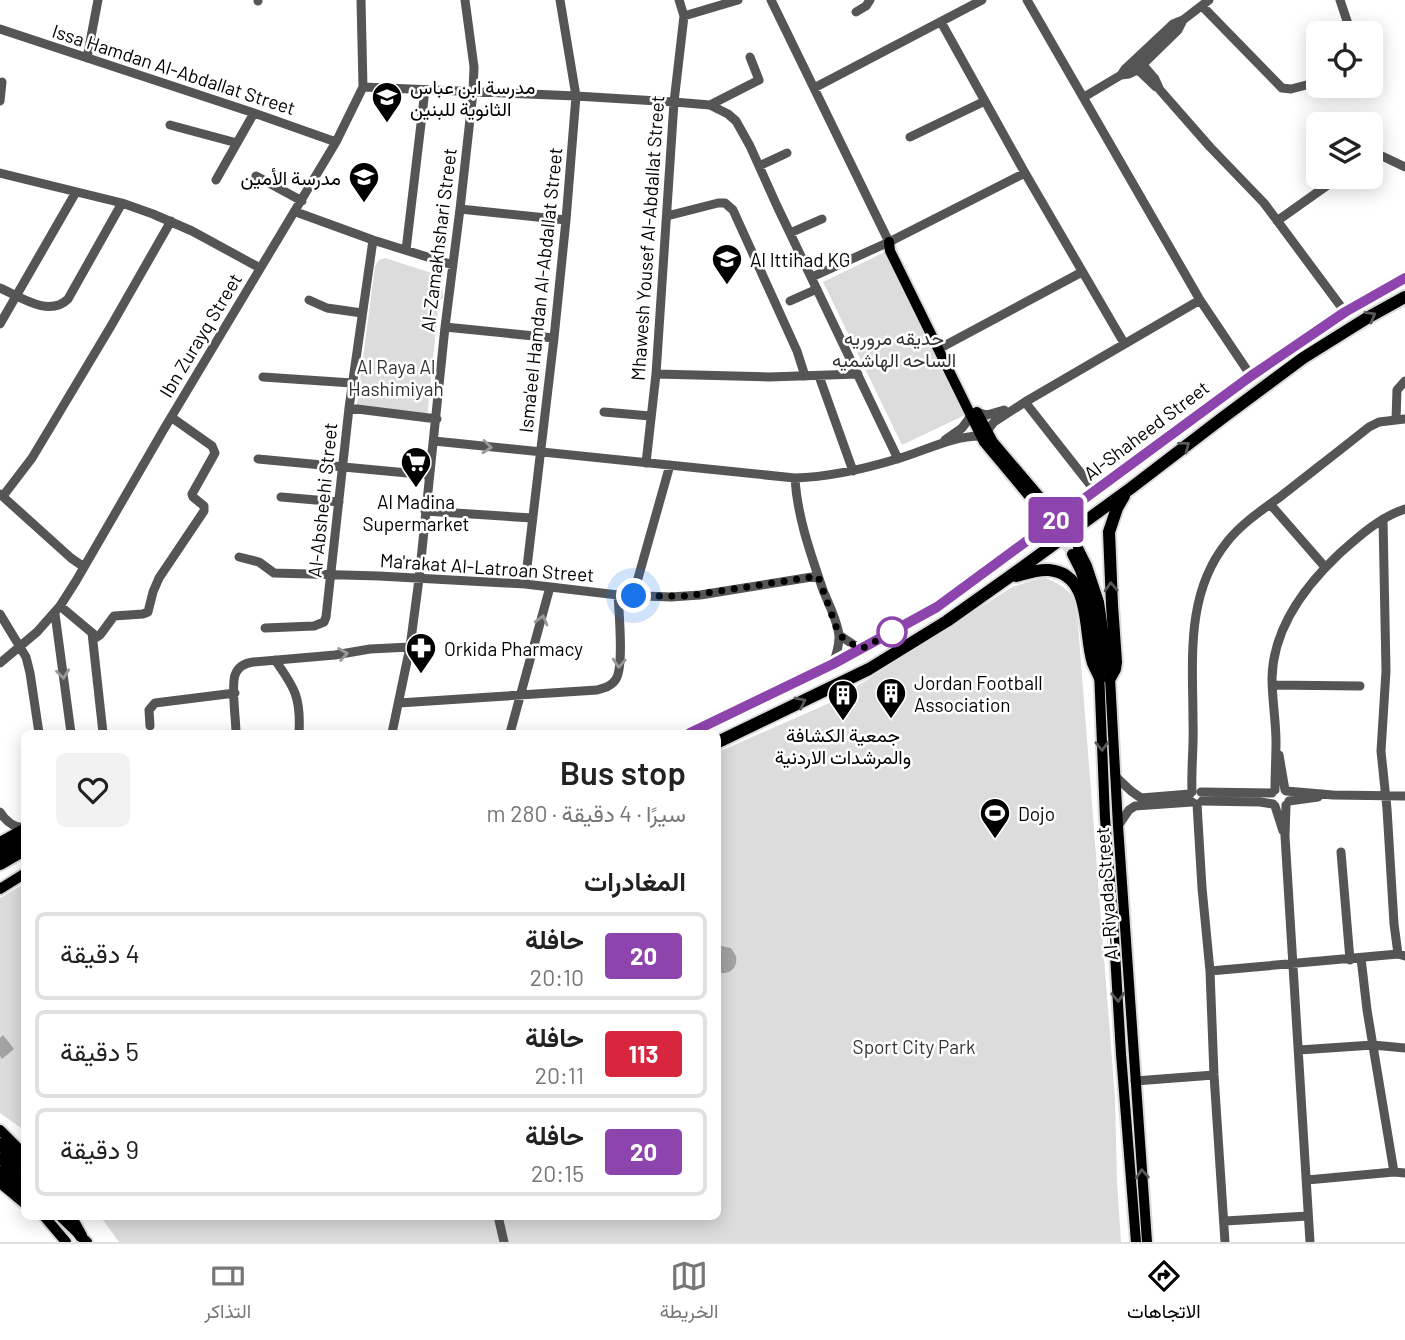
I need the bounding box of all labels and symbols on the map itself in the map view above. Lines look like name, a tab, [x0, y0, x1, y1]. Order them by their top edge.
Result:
street label: Issa Hamdan Al-Abdallat Street	[49, 19, 299, 119]
place label: مدرسة ابن عباس الثانوية للبنين	[410, 75, 535, 121]
school or university icon: مدرسة ابن عباس الثانوية للبنين	[370, 80, 404, 124]
street label: Mhawesh Yousef Al-Abdallat Street	[626, 95, 668, 381]
street label: Isma'eel Hamdan Al-Abdallat Street	[514, 146, 566, 434]
street label: Al-Zamakhshari Street	[415, 147, 461, 333]
school or university icon: مدرسة الأمين	[347, 160, 381, 204]
place label: مدرسة الأمين	[241, 166, 341, 190]
school or university icon: Al Ittihad KG	[710, 242, 744, 286]
place label: Al Ittihad KG	[750, 248, 850, 271]
street label: Ibn Zurayq Street	[154, 269, 246, 401]
one-way arrow	[1364, 311, 1376, 324]
park label: حديقه مروريه الساحه الهاشميه	[832, 326, 956, 372]
park label: Al Raya Al Hashimiyah	[348, 355, 444, 400]
street label: Al-Shaheed Street	[1079, 375, 1213, 485]
street label: Al-Absheehi Street	[302, 421, 342, 579]
one-way arrow	[482, 439, 493, 454]
one-way arrow	[1177, 442, 1190, 455]
supermarket icon: Al Madina Supermarket	[399, 445, 433, 489]
place label: Al Madina Supermarket	[362, 490, 470, 535]
line badge: 20	[1024, 497, 1088, 543]
street label: Ma'rakat Al-Latroan Street	[379, 548, 595, 586]
your location	[616, 578, 651, 613]
one-way arrow	[1103, 581, 1118, 592]
one-way arrow	[533, 614, 548, 626]
unlabelled marker	[877, 617, 907, 647]
pharmacy icon: Orkida Pharmacy	[404, 631, 438, 675]
place label: Orkida Pharmacy	[444, 637, 583, 660]
one-way arrow	[337, 647, 349, 662]
one-way arrow	[611, 658, 626, 669]
one-way arrow	[55, 668, 70, 679]
place label: Jordan Football Association	[914, 671, 1043, 716]
building icon: Jordan Football Association	[874, 676, 908, 720]
building icon: جمعية الكشافة والمرشدات الاردنية	[826, 678, 860, 722]
one-way arrow	[794, 696, 806, 710]
place label: جمعية الكشافة والمرشدات الاردنية	[775, 723, 911, 769]
one-way arrow	[1095, 741, 1110, 752]
sports icon: Dojo	[978, 796, 1012, 840]
place label: Dojo	[1018, 802, 1055, 825]
street label: Al-Riyada Street	[1090, 826, 1122, 962]
one-way arrow	[1110, 992, 1125, 1003]
park label: Sport City Park	[853, 1035, 975, 1058]
one-way arrow	[1135, 1168, 1150, 1179]

